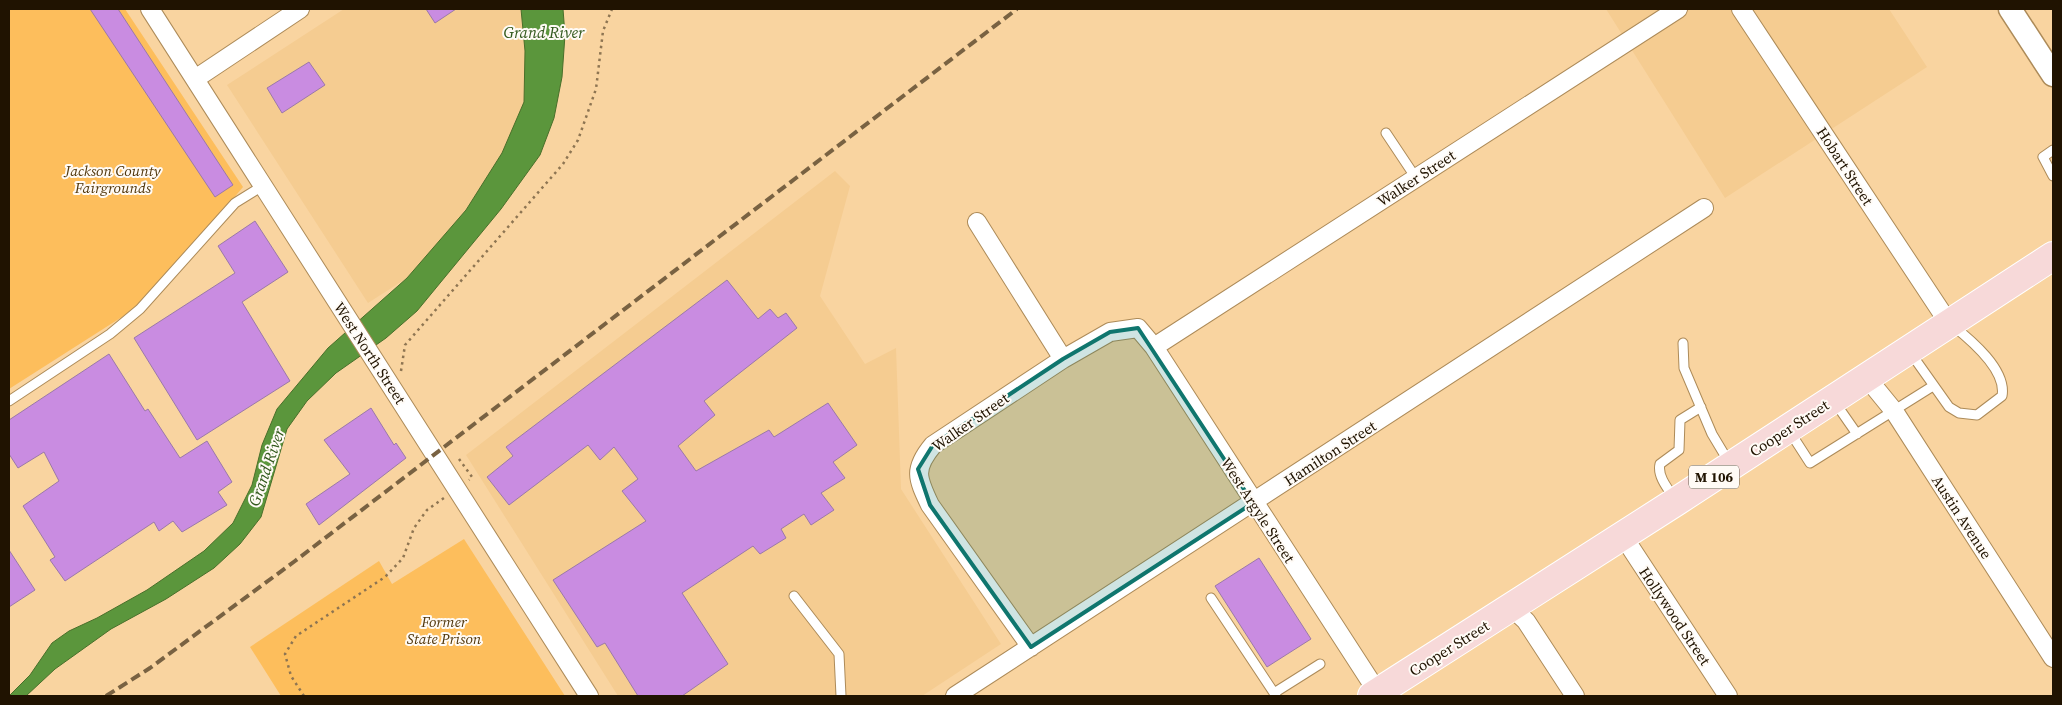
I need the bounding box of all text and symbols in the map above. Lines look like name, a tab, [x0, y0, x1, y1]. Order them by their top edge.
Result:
water label: Grand River	[503, 21, 585, 43]
street label: Hobart Street	[1812, 123, 1878, 209]
street label: Walker Street	[1373, 145, 1459, 211]
park label: Jackson County Fairgrounds	[63, 160, 161, 198]
street label: West North Street	[329, 298, 411, 408]
street label: Walker Street	[927, 388, 1013, 456]
street label: Cooper Street	[1745, 394, 1833, 462]
street label: Hamilton Street	[1280, 415, 1380, 491]
water label: Grand River	[242, 425, 290, 509]
street label: West Argyle Street	[1216, 453, 1300, 567]
road number: M 106	[1689, 466, 1739, 488]
street label: Austin Avenue	[1927, 471, 1997, 563]
street label: Hollywood Street	[1634, 563, 1716, 669]
park label: Former State Prison	[407, 611, 482, 649]
street label: Cooper Street	[1405, 615, 1493, 681]

